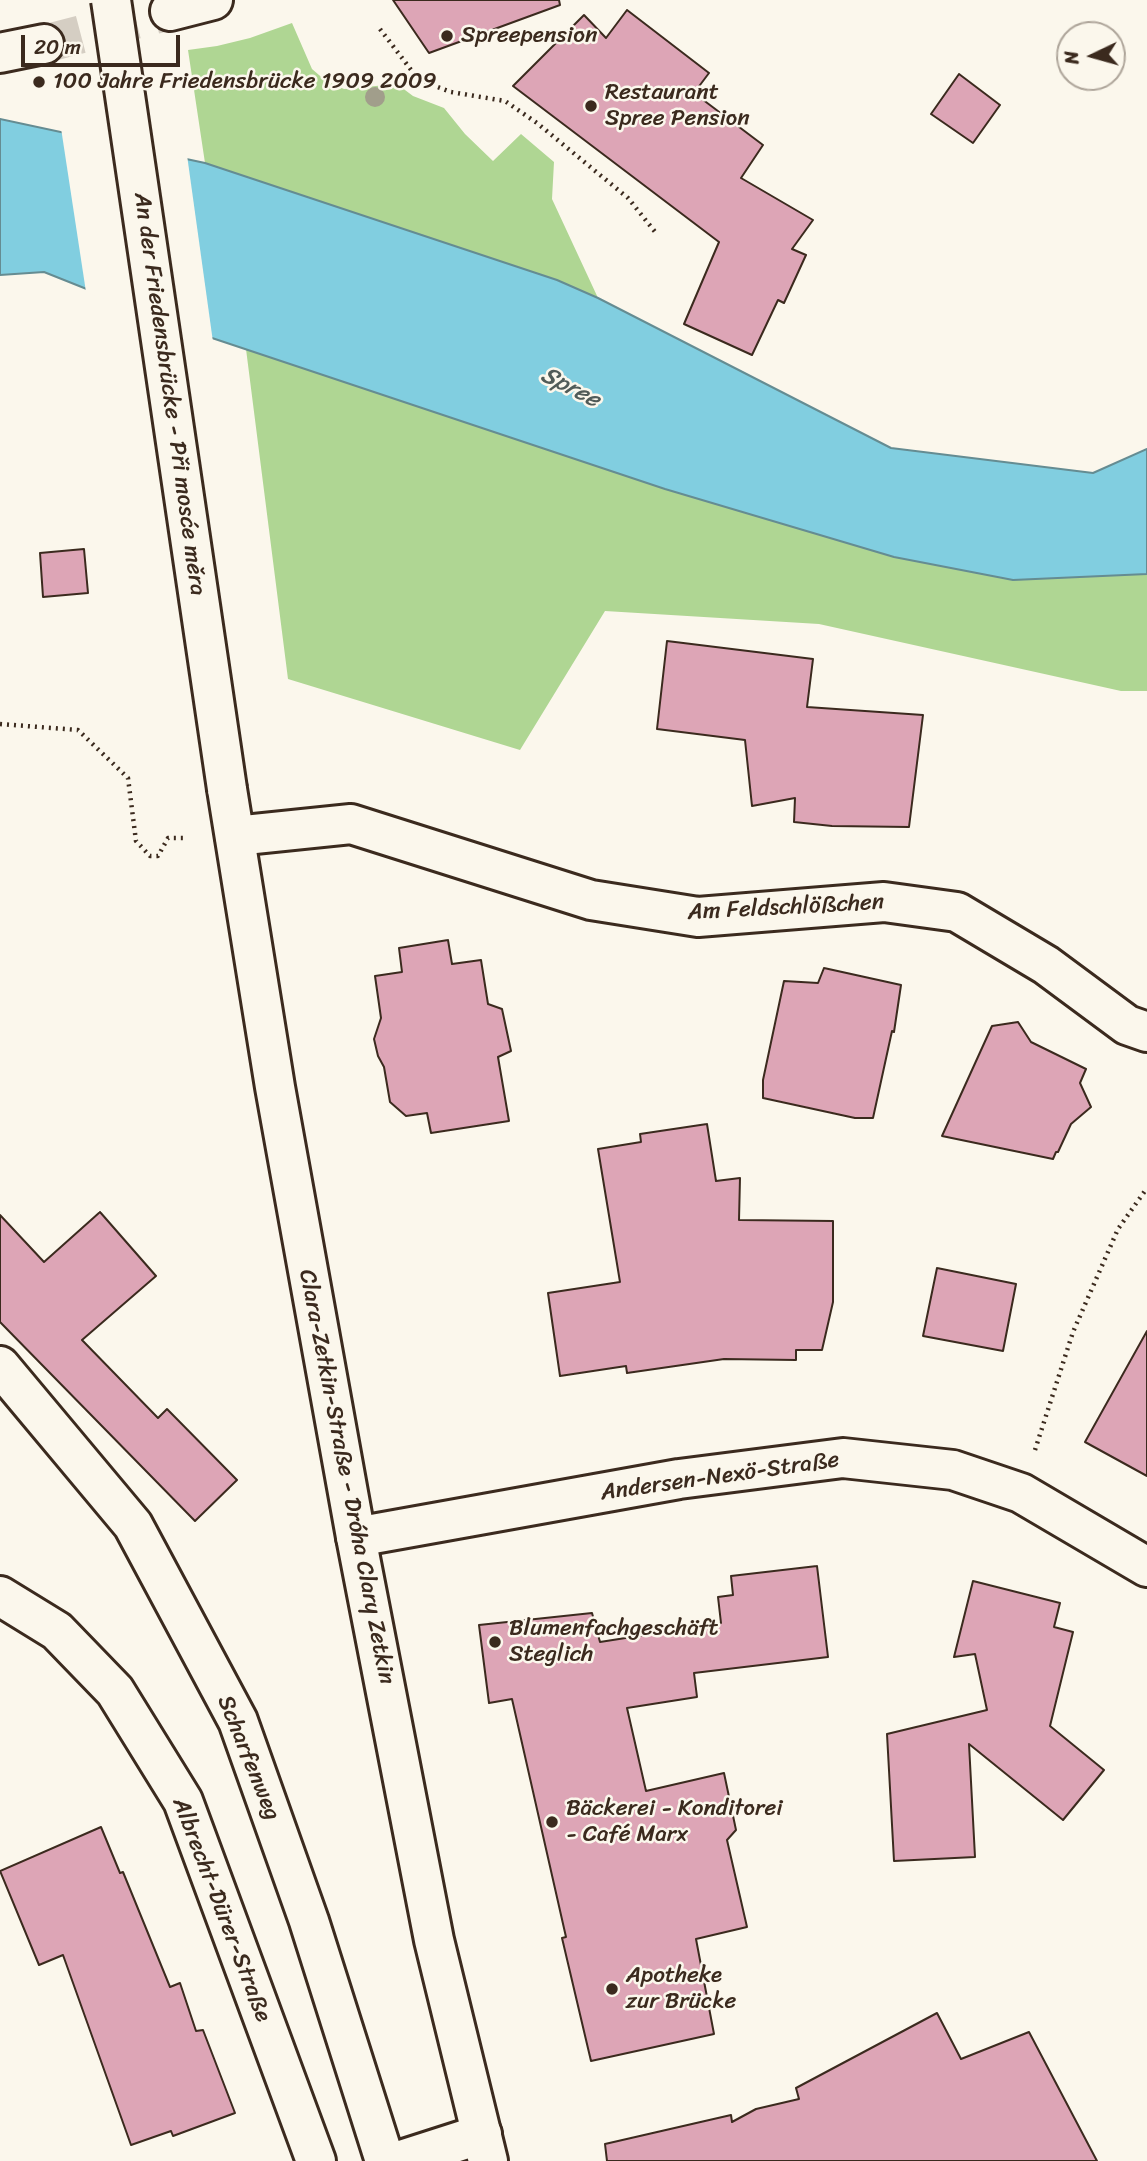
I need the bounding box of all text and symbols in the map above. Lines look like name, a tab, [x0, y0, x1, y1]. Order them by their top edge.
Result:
scale bar	[24, 21, 184, 65]
north arrow	[1056, 21, 1126, 91]
place label: Spreepension	[461, 22, 597, 50]
text: 20 m	[34, 28, 81, 66]
marker: Spreepension	[439, 28, 455, 44]
text: N	[1055, 50, 1089, 66]
place label: 100 Jahre Friedensbrücke 1909 2009	[53, 68, 437, 96]
marker: 100 Jahre Friedensbrücke 1909 2009	[31, 74, 47, 90]
place label: Restaurant Spree Pension	[605, 79, 750, 133]
marker: Restaurant Spree Pension	[583, 98, 599, 114]
street label: An der Friedensbrücke - Při mosće měra	[127, 191, 211, 597]
water label: Spree	[536, 361, 604, 415]
street label: Am Feldschlößchen	[687, 889, 885, 927]
street label: Clara-Zetkin-Straße - Dróha Clary Zetkin	[292, 1267, 400, 1687]
street label: Andersen-Nexö-Straße	[599, 1447, 841, 1507]
place label: Blumenfachgeschäft Steglich	[509, 1615, 718, 1669]
marker: Blumenfachgeschäft Steglich	[487, 1634, 503, 1650]
street label: Scharfenweg	[210, 1692, 286, 1824]
street label: Albrecht-Dürer-Straße	[166, 1794, 276, 2026]
place label: Bäckerei - Konditorei - Café Marx	[566, 1795, 783, 1849]
marker: Bäckerei - Konditorei - Café Marx	[544, 1814, 560, 1830]
place label: Apotheke zur Brücke	[626, 1962, 736, 2016]
marker: Apotheke zur Brücke	[604, 1981, 620, 1997]

